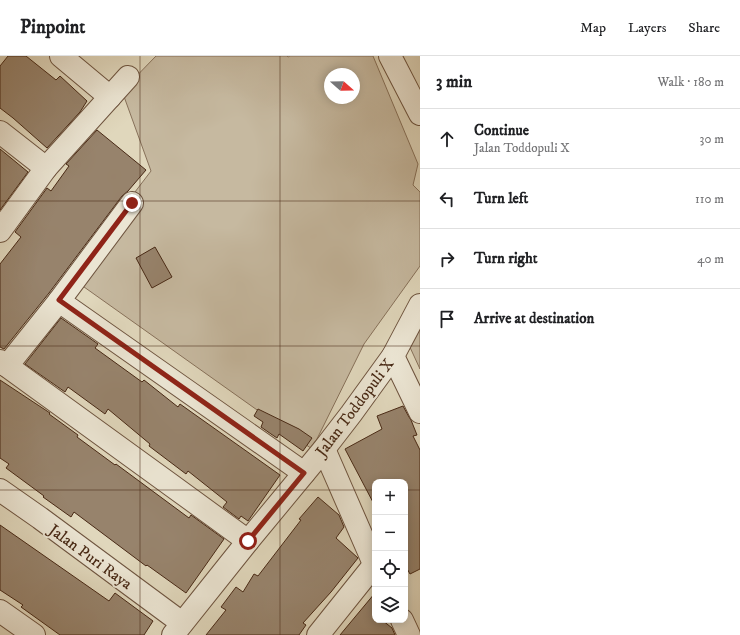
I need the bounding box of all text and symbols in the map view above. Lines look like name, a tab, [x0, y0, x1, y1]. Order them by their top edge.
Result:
text: Pinpoint	[20, 16, 85, 39]
text: Map	[580, 19, 606, 37]
text: Layers	[628, 19, 666, 37]
text: Share	[688, 19, 720, 37]
north arrow	[324, 68, 360, 104]
text: 3 min	[436, 71, 472, 93]
text: Walk · 180 m	[657, 74, 724, 90]
text: Continue	[474, 121, 529, 140]
icon: ahead	[436, 128, 458, 150]
text: 30 m	[700, 131, 724, 147]
text: Jalan Toddopuli X	[474, 140, 570, 156]
icon: left	[436, 188, 458, 210]
text: Turn left	[474, 189, 528, 208]
text: 110 m	[695, 191, 724, 207]
route end	[123, 194, 141, 212]
icon: right	[436, 248, 458, 270]
text: Turn right	[474, 249, 537, 268]
text: 40 m	[697, 251, 724, 267]
icon: arrive	[436, 308, 458, 330]
text: Arrive at destination	[474, 309, 594, 328]
street label: Jalan Toddopuli X	[310, 354, 399, 462]
map controls	[372, 479, 408, 623]
button: +	[372, 479, 408, 515]
button: −	[372, 515, 408, 551]
street label: Jalan Puri Raya	[43, 519, 136, 594]
route start	[239, 532, 257, 550]
button: locate	[372, 551, 408, 587]
button: layers	[372, 587, 408, 623]

